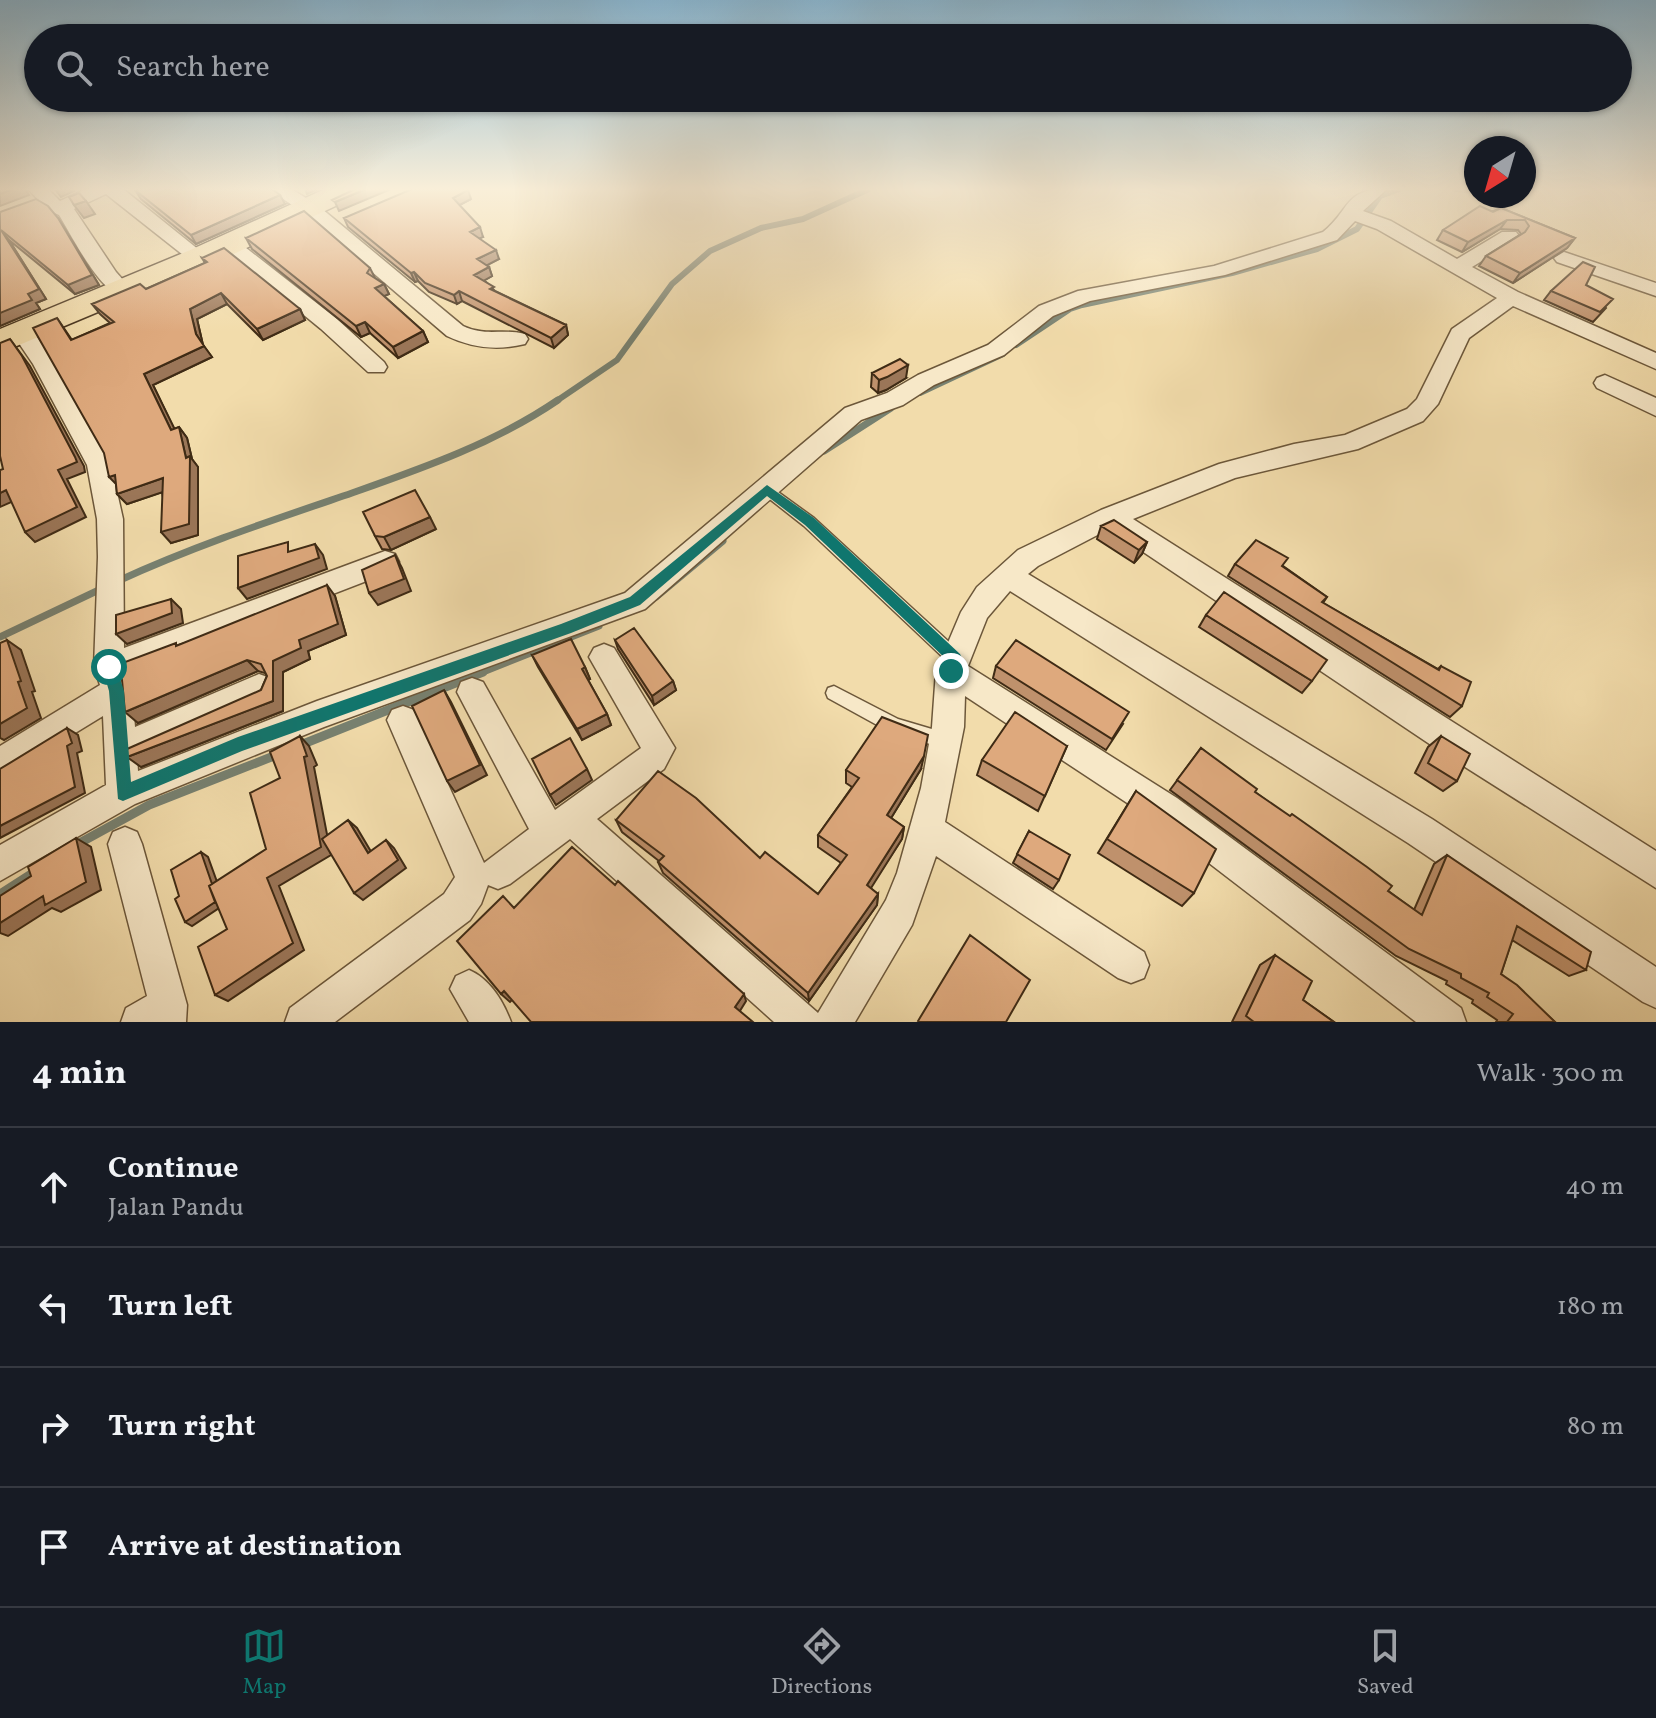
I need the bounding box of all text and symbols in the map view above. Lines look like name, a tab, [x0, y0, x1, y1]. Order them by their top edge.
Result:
search box	[24, 24, 1632, 112]
icon: search	[52, 46, 96, 90]
text: Search here	[116, 47, 270, 89]
north arrow	[1464, 136, 1536, 208]
route start	[91, 649, 127, 685]
route end	[933, 653, 969, 689]
text: 4 min	[32, 1051, 127, 1098]
text: Walk · 300 m	[1477, 1056, 1624, 1092]
text: Continue	[108, 1148, 239, 1190]
icon: ahead	[32, 1165, 76, 1209]
text: 40 m	[1565, 1169, 1624, 1205]
text: Jalan Pandu	[108, 1190, 244, 1226]
icon: left	[32, 1285, 76, 1329]
text: Turn left	[108, 1286, 232, 1328]
text: 180 m	[1557, 1289, 1624, 1325]
icon: right	[32, 1405, 76, 1449]
text: Turn right	[108, 1406, 256, 1448]
text: 80 m	[1567, 1409, 1624, 1445]
icon: arrive	[32, 1525, 76, 1569]
text: Arrive at destination	[108, 1526, 402, 1568]
tab: Map	[242, 1624, 286, 1703]
tab: Directions	[771, 1624, 872, 1703]
tab: Saved	[1357, 1624, 1414, 1703]

